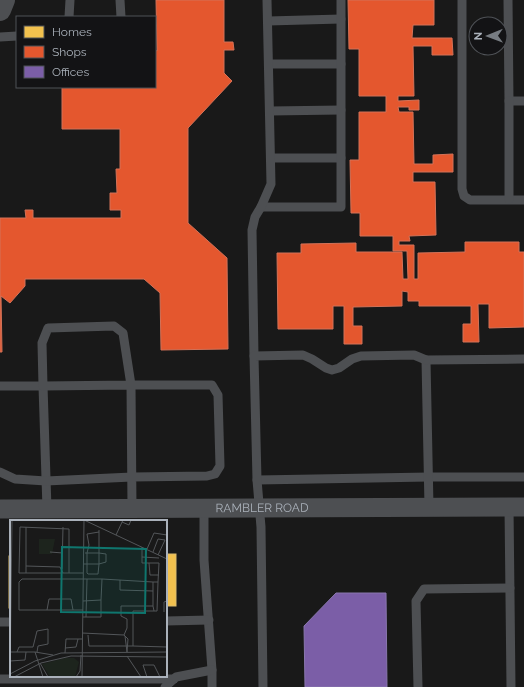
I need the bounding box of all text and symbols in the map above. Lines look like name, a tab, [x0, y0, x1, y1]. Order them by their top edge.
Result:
legend	[16, 16, 156, 88]
north arrow	[468, 16, 508, 56]
text: Homes	[52, 25, 92, 39]
text: N	[472, 32, 485, 40]
text: Shops	[52, 45, 87, 59]
text: Offices	[52, 65, 89, 79]
street label: RAMBLER ROAD	[215, 501, 309, 515]
inset map	[10, 520, 167, 677]

